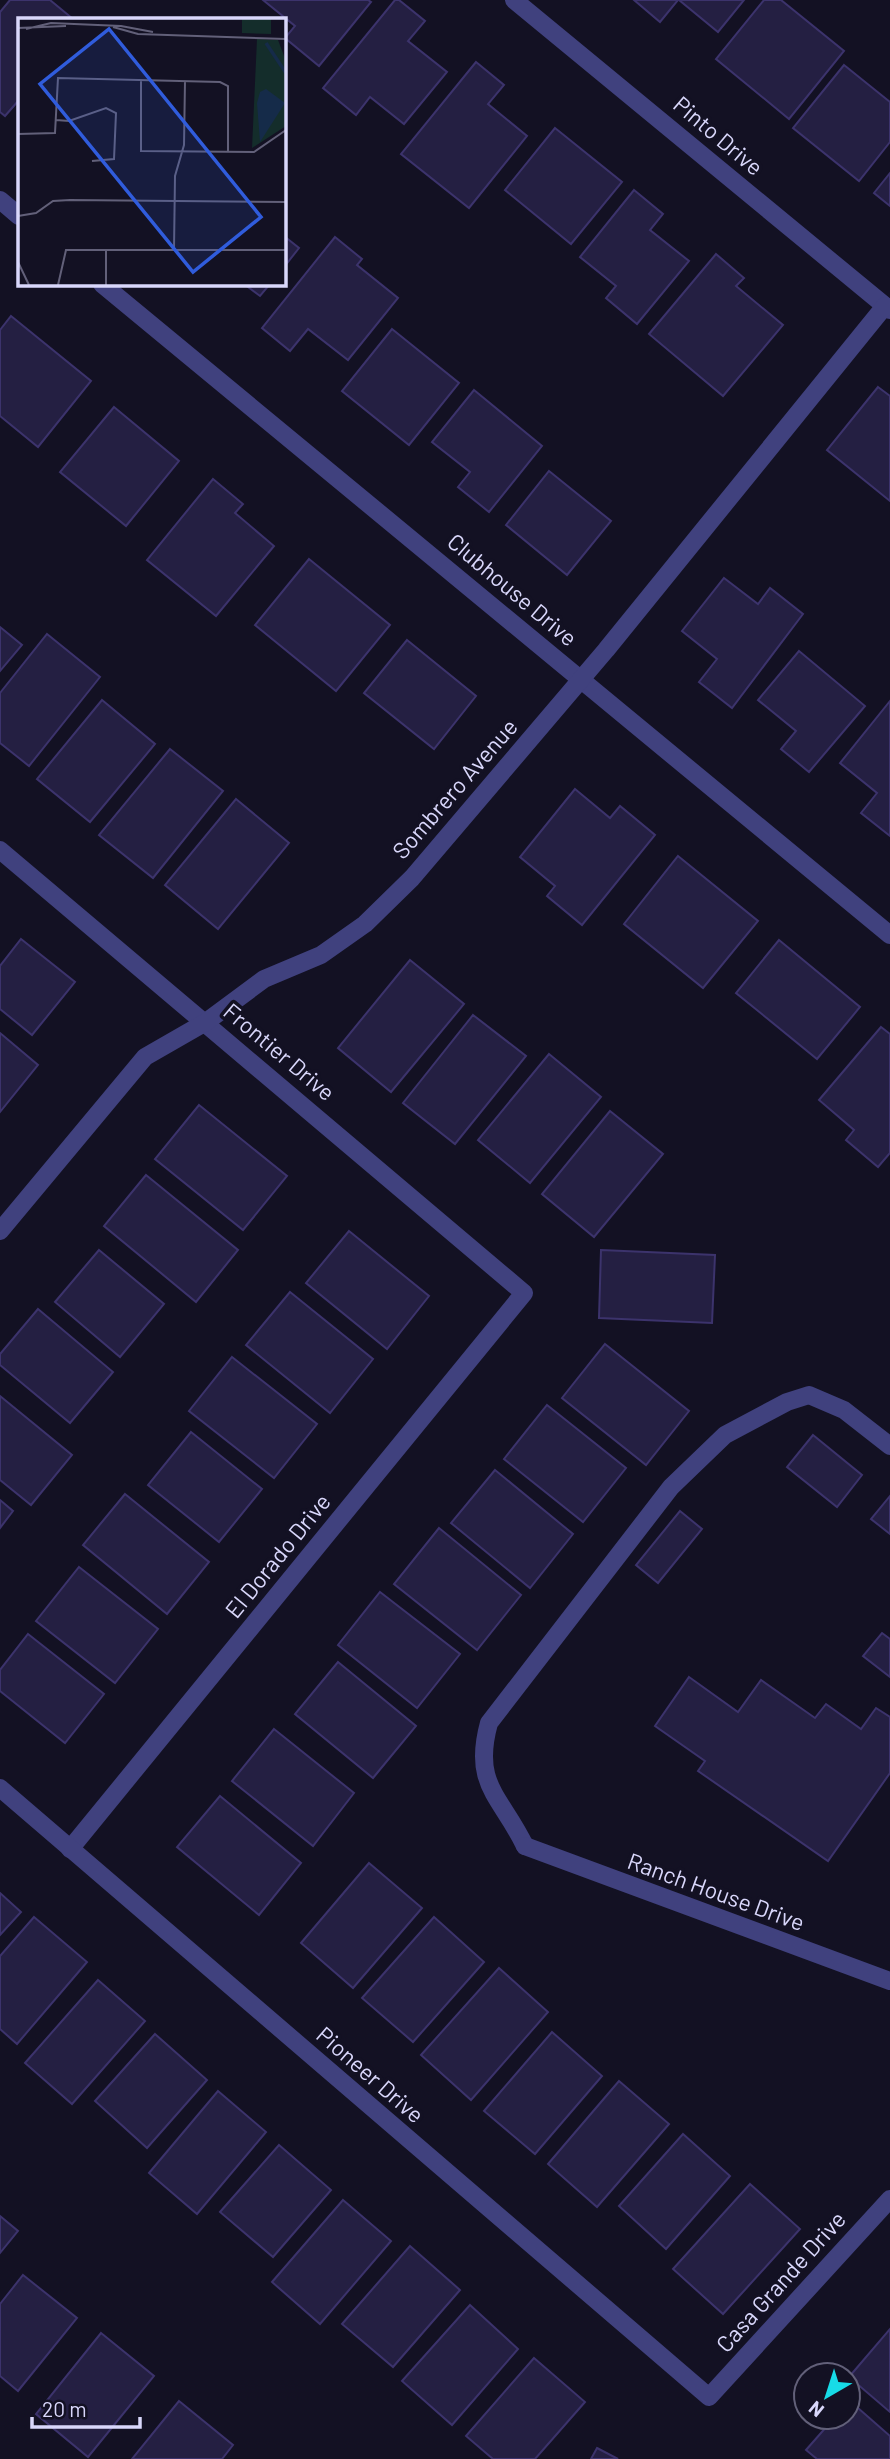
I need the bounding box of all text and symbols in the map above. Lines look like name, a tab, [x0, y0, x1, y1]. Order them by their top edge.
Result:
inset map	[18, 18, 285, 285]
street label: Pinto Drive	[668, 90, 769, 181]
street label: Clubhouse Drive	[442, 527, 583, 652]
street label: Sombrero Avenue	[386, 713, 523, 864]
street label: Frontier Drive	[218, 997, 341, 1106]
street label: El Dorado Drive	[219, 1488, 336, 1623]
street label: Ranch House Drive	[624, 1846, 809, 1936]
street label: Pioneer Drive	[311, 2020, 430, 2128]
street label: Casa Grande Drive	[710, 2205, 851, 2358]
north arrow	[792, 2361, 862, 2431]
scale bar	[32, 2386, 140, 2430]
text: 20 m	[42, 2396, 87, 2421]
text: N	[804, 2397, 828, 2423]

